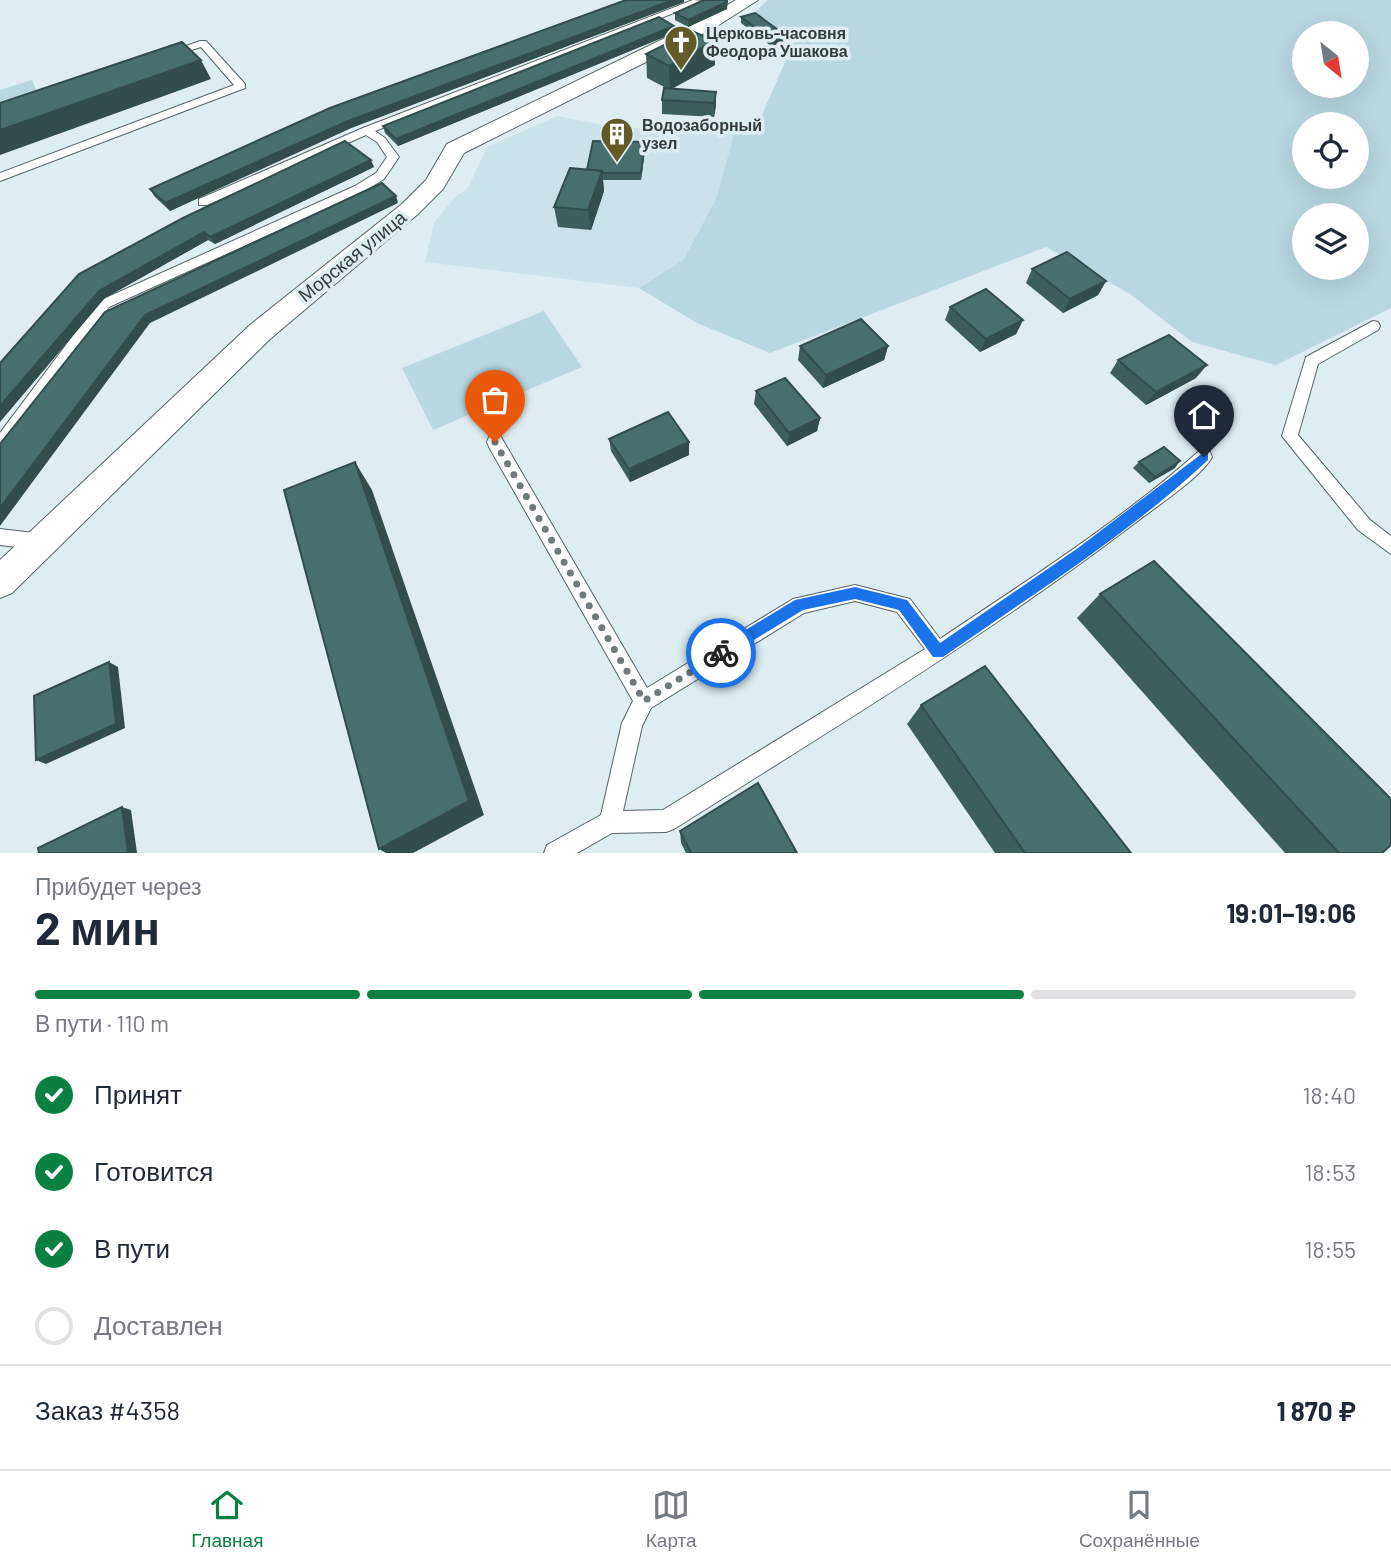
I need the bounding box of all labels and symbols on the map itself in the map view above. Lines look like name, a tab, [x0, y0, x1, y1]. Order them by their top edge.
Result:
north arrow	[1292, 21, 1368, 98]
church icon: Церковь-часовня Феодора Ушакова	[662, 23, 700, 72]
place label: Церковь-часовня Феодора Ушакова	[706, 23, 848, 60]
building icon: Водозаборный узел	[598, 115, 636, 164]
place label: Водозаборный узел	[642, 115, 762, 152]
street label: Морская улица	[293, 205, 411, 306]
pin	[465, 370, 525, 442]
pin	[1174, 385, 1234, 457]
courier	[686, 618, 756, 688]

